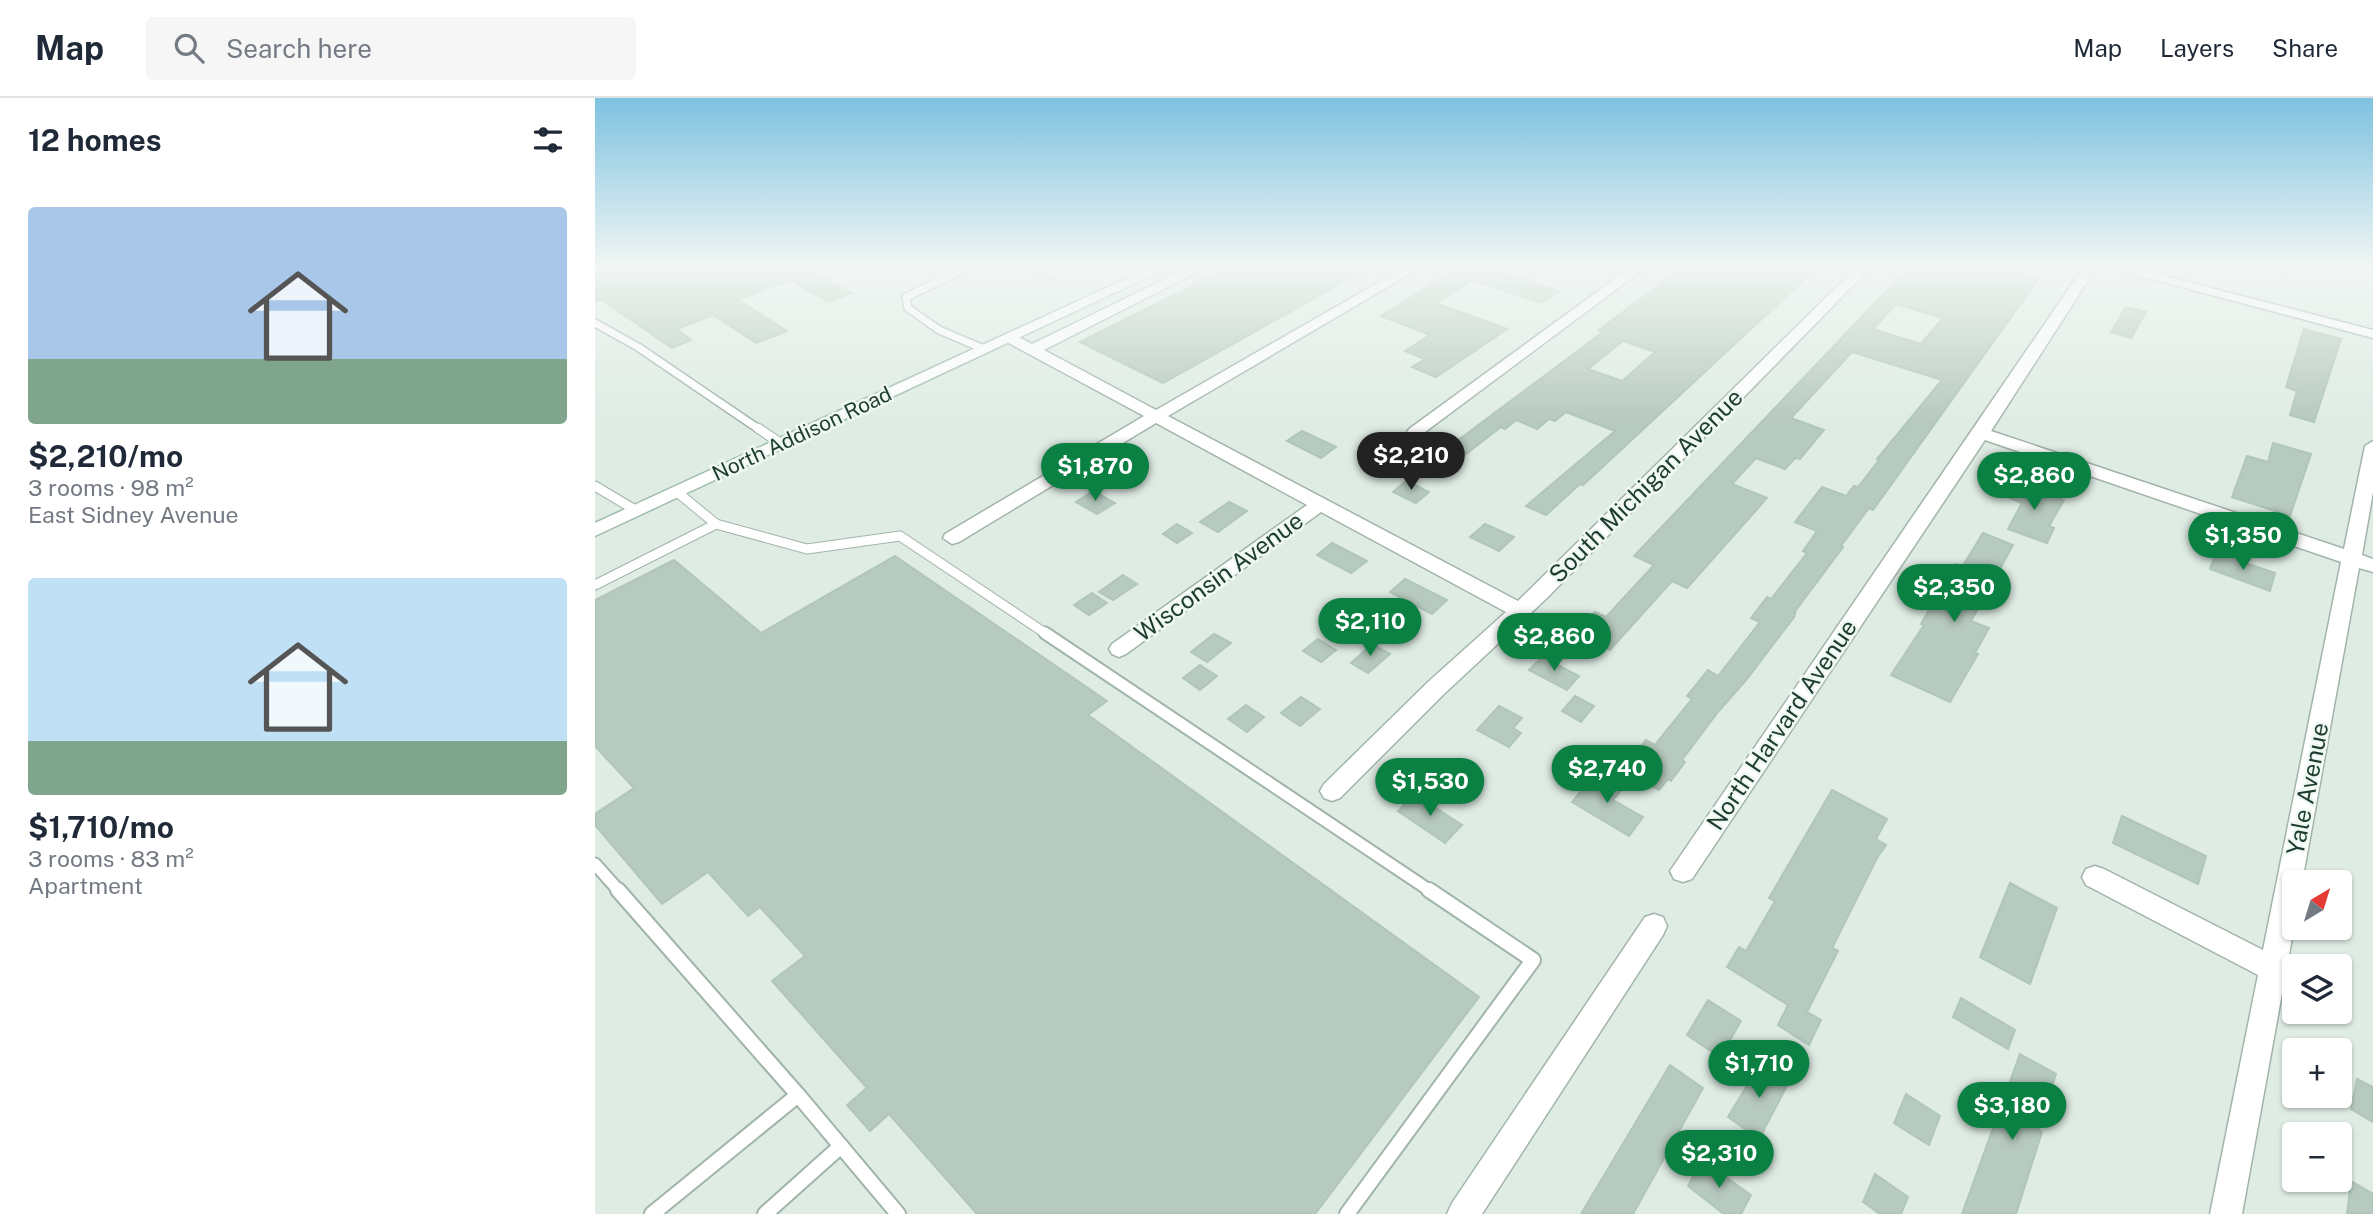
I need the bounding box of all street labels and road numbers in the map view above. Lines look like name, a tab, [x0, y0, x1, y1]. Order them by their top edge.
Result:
street label: North Addison Road	[708, 381, 896, 486]
street label: South Michigan Avenue	[1543, 383, 1748, 588]
street label: Wisconsin Avenue	[1129, 506, 1308, 647]
street label: North Harvard Avenue	[1700, 614, 1862, 835]
street label: Yale Avenue	[2280, 720, 2334, 858]

